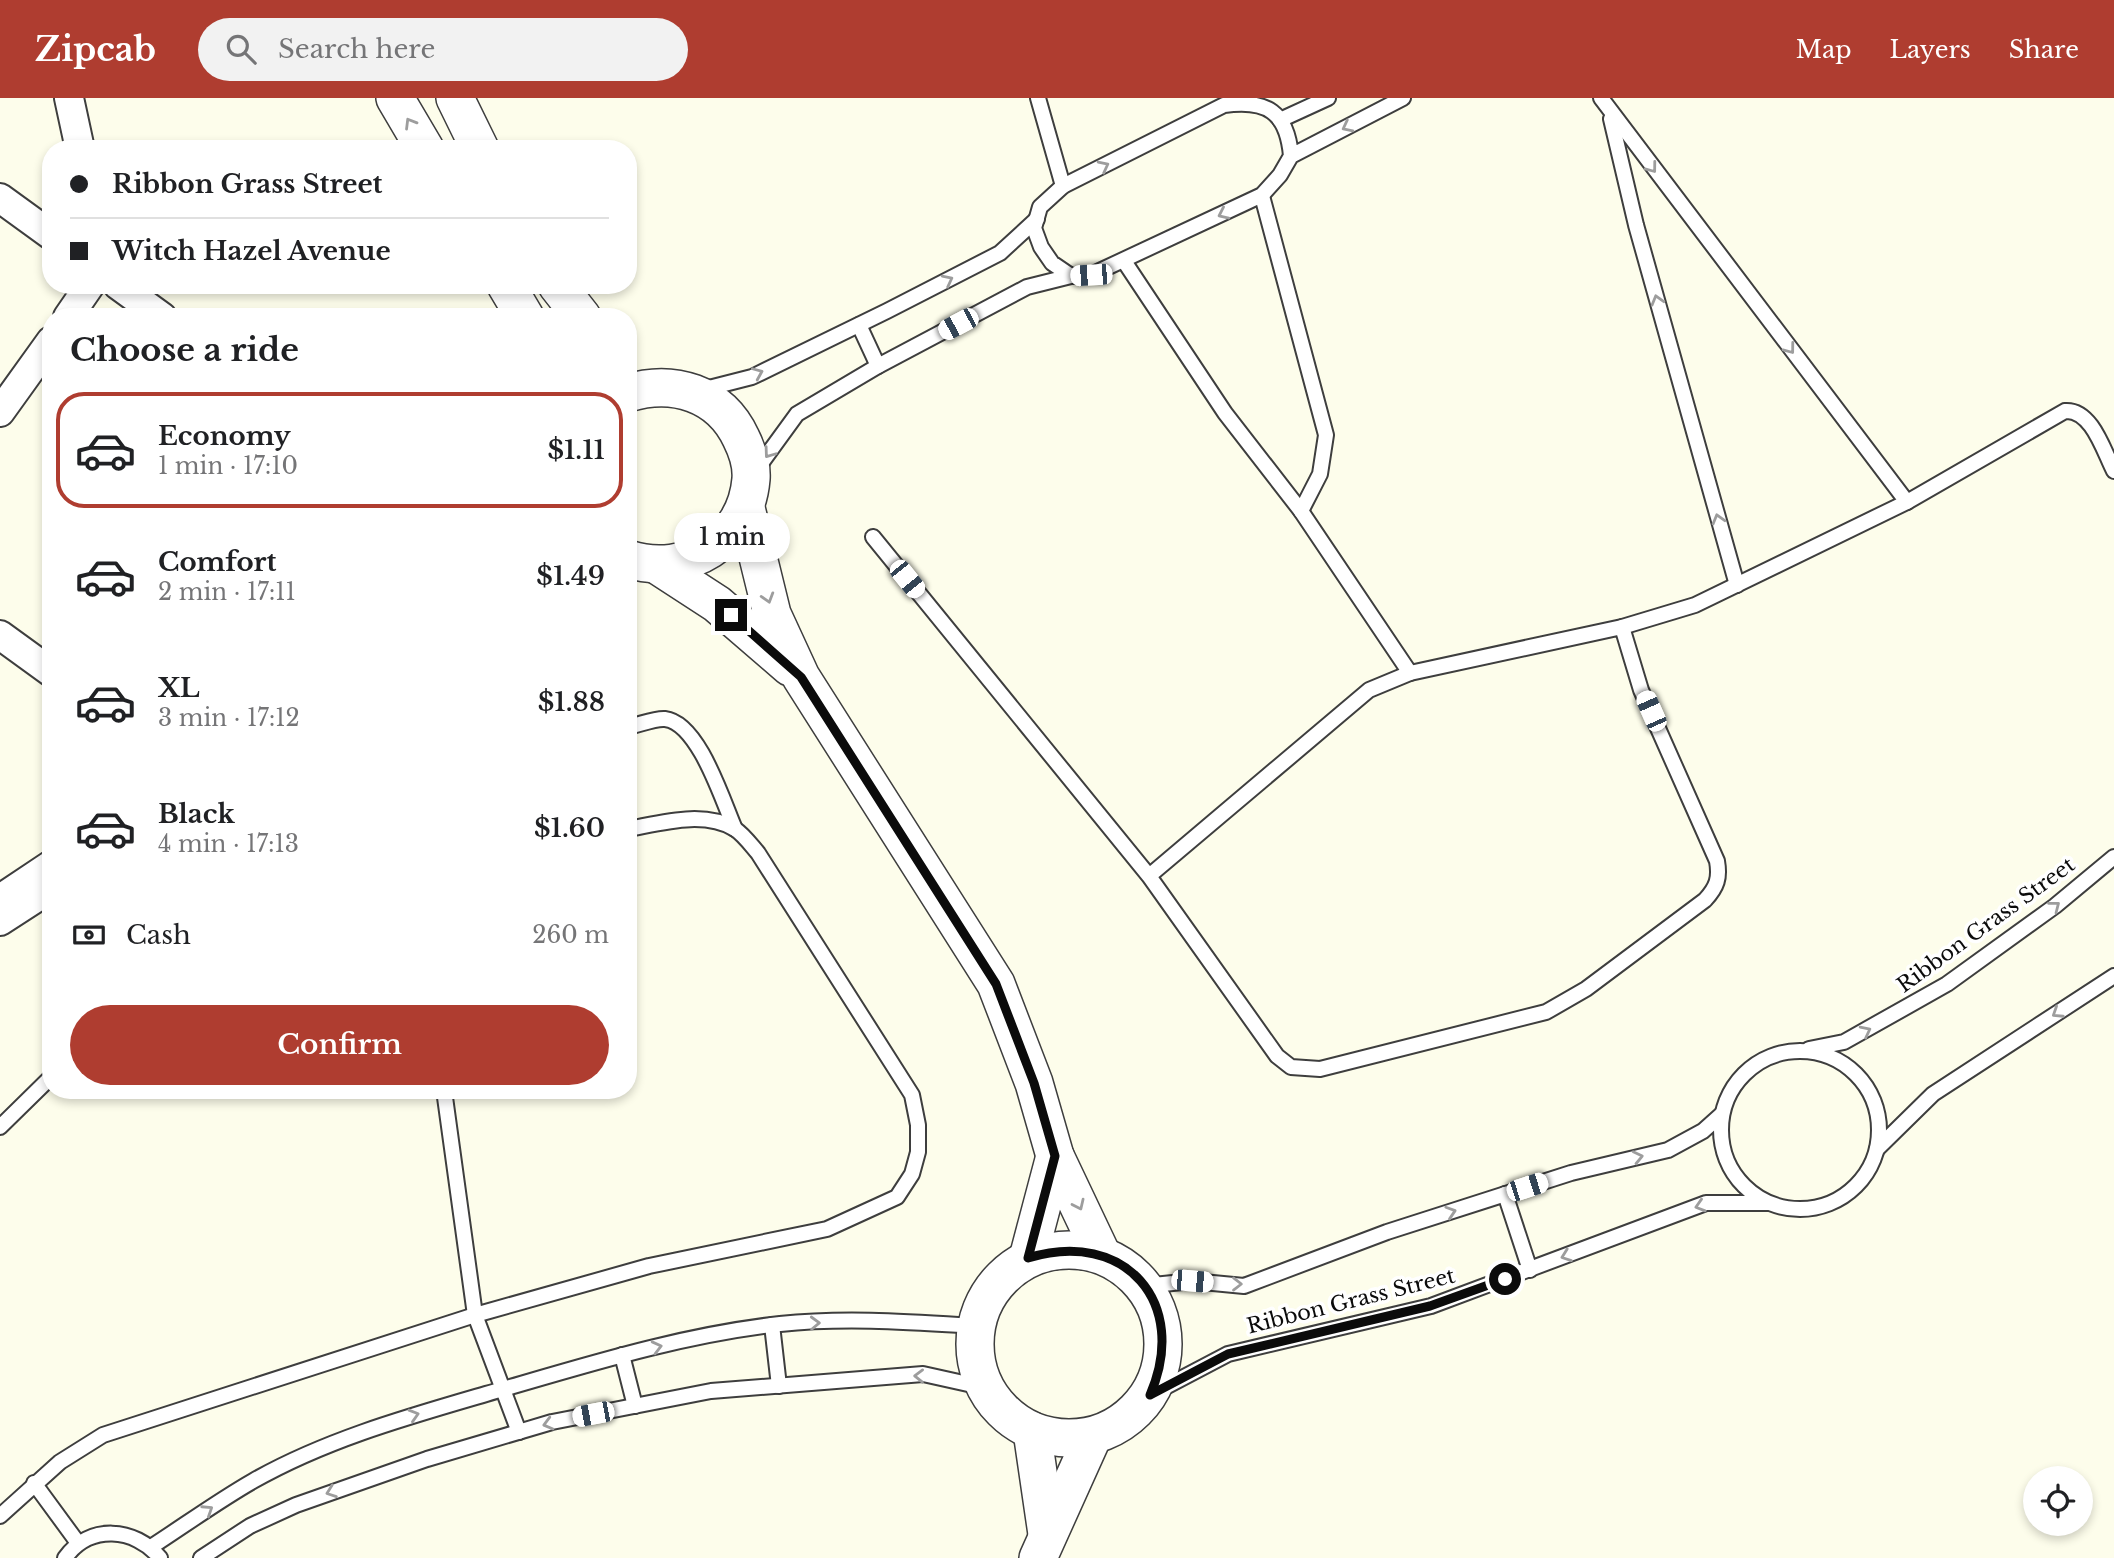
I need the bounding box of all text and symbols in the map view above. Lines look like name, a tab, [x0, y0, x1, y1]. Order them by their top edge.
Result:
search box	[198, 18, 688, 81]
text: Zipcab	[35, 29, 156, 70]
icon: search	[222, 30, 260, 68]
text: Search here	[278, 33, 435, 65]
text: Map	[1796, 35, 1852, 64]
text: Layers	[1890, 35, 1971, 64]
text: Share	[2009, 35, 2079, 64]
one-way arrow	[405, 118, 418, 131]
one-way arrow	[1342, 119, 1354, 133]
one-way arrow	[1097, 160, 1109, 174]
one-way arrow	[1643, 160, 1656, 173]
text: Ribbon Grass Street	[112, 168, 383, 200]
one-way arrow	[1218, 206, 1230, 220]
text: Witch Hazel Avenue	[112, 235, 391, 267]
car	[1070, 263, 1113, 287]
one-way arrow	[941, 274, 953, 288]
one-way arrow	[1651, 294, 1665, 306]
car	[935, 305, 982, 343]
text: Choose a ride	[70, 330, 299, 370]
one-way arrow	[1782, 341, 1794, 354]
one-way arrow	[751, 367, 763, 381]
icon: car	[74, 419, 137, 482]
text: Economy	[158, 420, 291, 452]
text: $1.11	[547, 434, 605, 466]
one-way arrow	[765, 445, 778, 457]
text: 1 min · 17:10	[158, 452, 298, 480]
one-way arrow	[1712, 513, 1727, 525]
callout: 1 min	[673, 514, 789, 562]
text: 1 min	[699, 523, 765, 551]
icon: car	[74, 545, 137, 608]
text: Comfort	[158, 546, 276, 578]
car	[886, 556, 929, 602]
text: $1.49	[536, 560, 605, 592]
text: 2 min · 17:11	[158, 578, 296, 606]
one-way arrow	[759, 592, 774, 604]
route end	[715, 599, 747, 631]
icon: car	[74, 671, 137, 734]
text: XL	[158, 672, 200, 704]
text: $1.88	[538, 686, 605, 718]
car	[1633, 688, 1670, 734]
text: 3 min · 17:12	[158, 704, 300, 732]
icon: car	[74, 797, 137, 860]
text: Black	[158, 798, 235, 830]
text: $1.60	[534, 812, 605, 844]
text: 4 min · 17:13	[158, 830, 299, 858]
street label: Ribbon Grass Street	[1892, 852, 2080, 998]
one-way arrow	[2047, 901, 2060, 914]
icon: cash	[70, 916, 108, 954]
text: Cash	[126, 919, 191, 951]
text: 260 m	[532, 921, 609, 949]
button: Confirm	[70, 1005, 609, 1085]
one-way arrow	[2052, 1005, 2065, 1017]
one-way arrow	[1859, 1026, 1871, 1040]
one-way arrow	[1632, 1151, 1644, 1165]
car	[1504, 1171, 1551, 1203]
one-way arrow	[1071, 1198, 1085, 1210]
one-way arrow	[1695, 1198, 1707, 1213]
one-way arrow	[1445, 1205, 1457, 1220]
one-way arrow	[1560, 1248, 1572, 1262]
street label: Ribbon Grass Street	[1244, 1263, 1458, 1339]
route start	[1489, 1263, 1521, 1295]
car	[1171, 1269, 1214, 1293]
one-way arrow	[1232, 1276, 1243, 1292]
one-way arrow	[810, 1315, 821, 1330]
one-way arrow	[650, 1341, 662, 1355]
one-way arrow	[913, 1368, 924, 1384]
car	[571, 1400, 616, 1428]
one-way arrow	[408, 1409, 420, 1424]
one-way arrow	[542, 1415, 554, 1430]
map controls	[2023, 1466, 2093, 1536]
button: locate	[2023, 1466, 2093, 1536]
one-way arrow	[325, 1484, 337, 1498]
one-way arrow	[201, 1505, 214, 1518]

